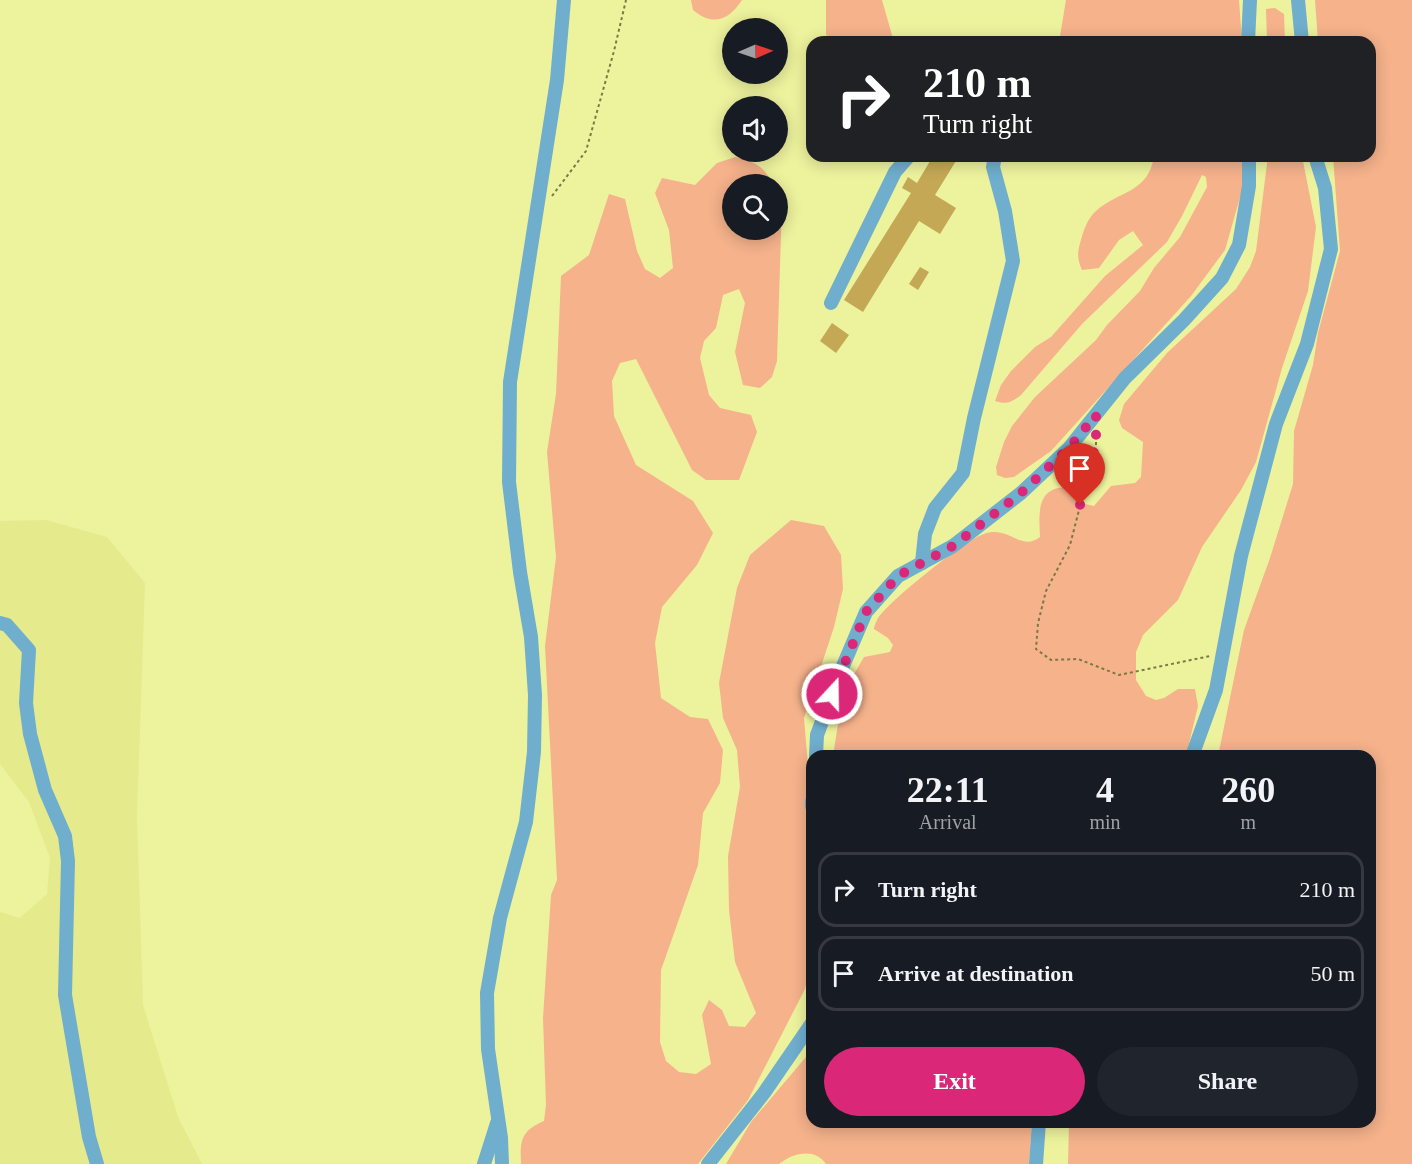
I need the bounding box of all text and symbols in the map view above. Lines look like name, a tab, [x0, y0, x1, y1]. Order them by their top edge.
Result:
north arrow	[722, 18, 788, 84]
map controls	[722, 18, 788, 240]
icon: right	[824, 60, 902, 138]
text: 210 m	[923, 60, 1032, 106]
button: sound	[722, 96, 788, 162]
text: Turn right	[923, 109, 1032, 139]
button: search	[722, 174, 788, 240]
pin	[1054, 443, 1105, 505]
icon: arrive	[1063, 452, 1096, 485]
position arrow	[800, 662, 864, 726]
text: 22:11	[907, 770, 989, 810]
text: 4	[1096, 770, 1114, 810]
text: 260	[1221, 770, 1275, 810]
text: Arrival	[919, 811, 977, 833]
text: min	[1089, 811, 1121, 833]
text: m	[1240, 811, 1256, 833]
icon: right	[827, 873, 860, 906]
text: Turn right	[878, 877, 977, 902]
text: 210 m	[1299, 877, 1355, 902]
icon: arrive	[827, 957, 860, 990]
text: Arrive at destination	[878, 961, 1074, 986]
text: 50 m	[1310, 961, 1355, 986]
button: Exit	[824, 1047, 1085, 1116]
button: Share	[1097, 1047, 1358, 1116]

